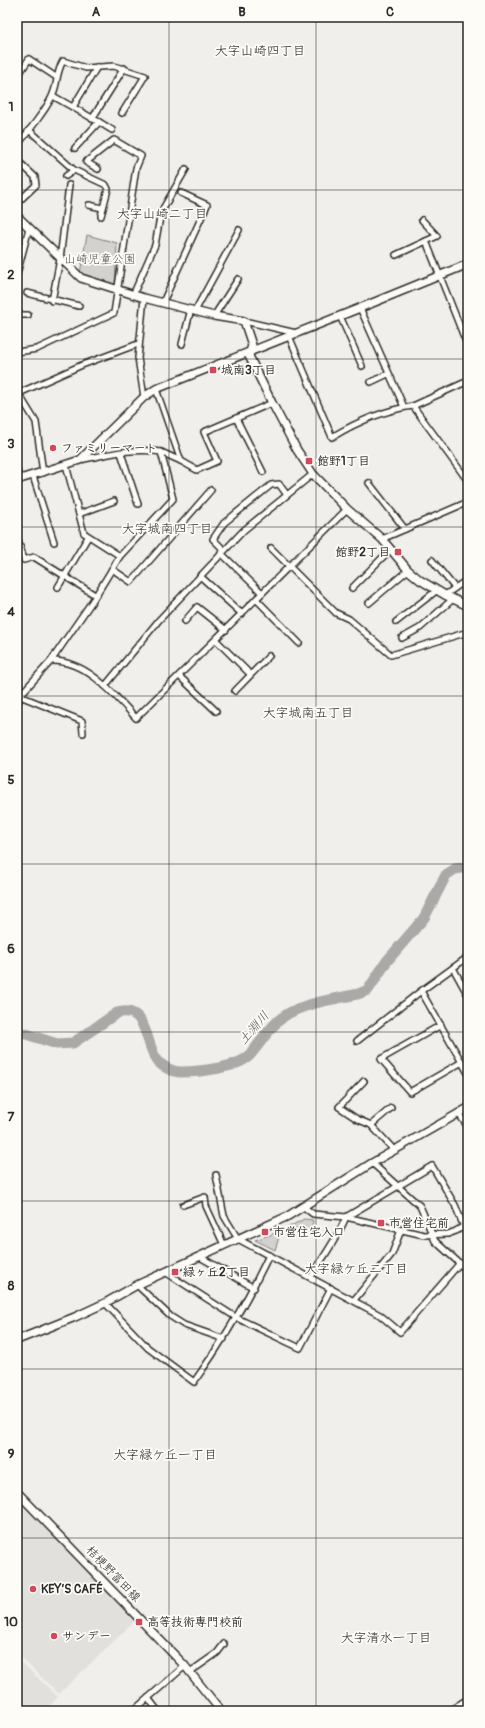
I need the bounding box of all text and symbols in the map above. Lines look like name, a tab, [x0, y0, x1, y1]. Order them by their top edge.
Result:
text: A	[92, 4, 101, 20]
text: B	[238, 4, 246, 20]
text: C	[386, 4, 394, 20]
district label: 大字山崎四丁目	[214, 43, 306, 59]
text: 1	[8, 99, 14, 115]
district label: 大字山崎二丁目	[116, 206, 208, 222]
park label: 山崎児童公園	[64, 252, 136, 267]
text: 2	[7, 267, 15, 283]
place label: 城南3丁目	[221, 363, 276, 378]
marker: 城南3丁目	[208, 365, 218, 375]
text: 3	[7, 436, 15, 452]
place label: ファミリーマート	[61, 441, 157, 456]
marker: ファミリーマート	[48, 443, 58, 453]
place label: 館野1丁目	[317, 454, 370, 469]
marker: 館野1丁目	[304, 456, 314, 466]
district label: 大字城南四丁目	[121, 521, 213, 537]
place label: 館野2丁目	[335, 545, 390, 560]
marker: 館野2丁目	[393, 547, 403, 557]
text: 4	[7, 604, 15, 620]
district label: 大字城南五丁目	[262, 705, 354, 721]
text: 5	[7, 772, 15, 788]
text: 6	[7, 941, 15, 957]
water label: 土淵川	[235, 1008, 273, 1048]
text: 7	[8, 1109, 15, 1125]
place label: 市営住宅前	[389, 1216, 449, 1231]
marker: 市営住宅前	[376, 1218, 386, 1228]
place label: 市営住宅入口	[273, 1225, 345, 1240]
marker: 市営住宅入口	[260, 1227, 270, 1237]
district label: 大字緑ケ丘二丁目	[304, 1261, 408, 1277]
place label: 緑ヶ丘2丁目	[183, 1265, 250, 1280]
marker: 緑ヶ丘2丁目	[170, 1267, 180, 1277]
text: 8	[8, 1278, 15, 1294]
text: 9	[8, 1446, 15, 1462]
district label: 大字緑ケ丘一丁目	[113, 1447, 217, 1463]
street label: 桔梗野富田線	[83, 1543, 143, 1605]
place label: KEY’S CAFÉ	[41, 1581, 103, 1597]
marker: KEY’S CAFÉ	[28, 1584, 38, 1594]
text: 10	[4, 1614, 18, 1630]
place label: 高等技術専門校前	[147, 1615, 243, 1630]
marker: 高等技術専門校前	[134, 1617, 144, 1627]
place label: サンデー	[62, 1629, 111, 1644]
district label: 大字清水一丁目	[340, 1630, 432, 1646]
marker: サンデー	[49, 1631, 59, 1641]

